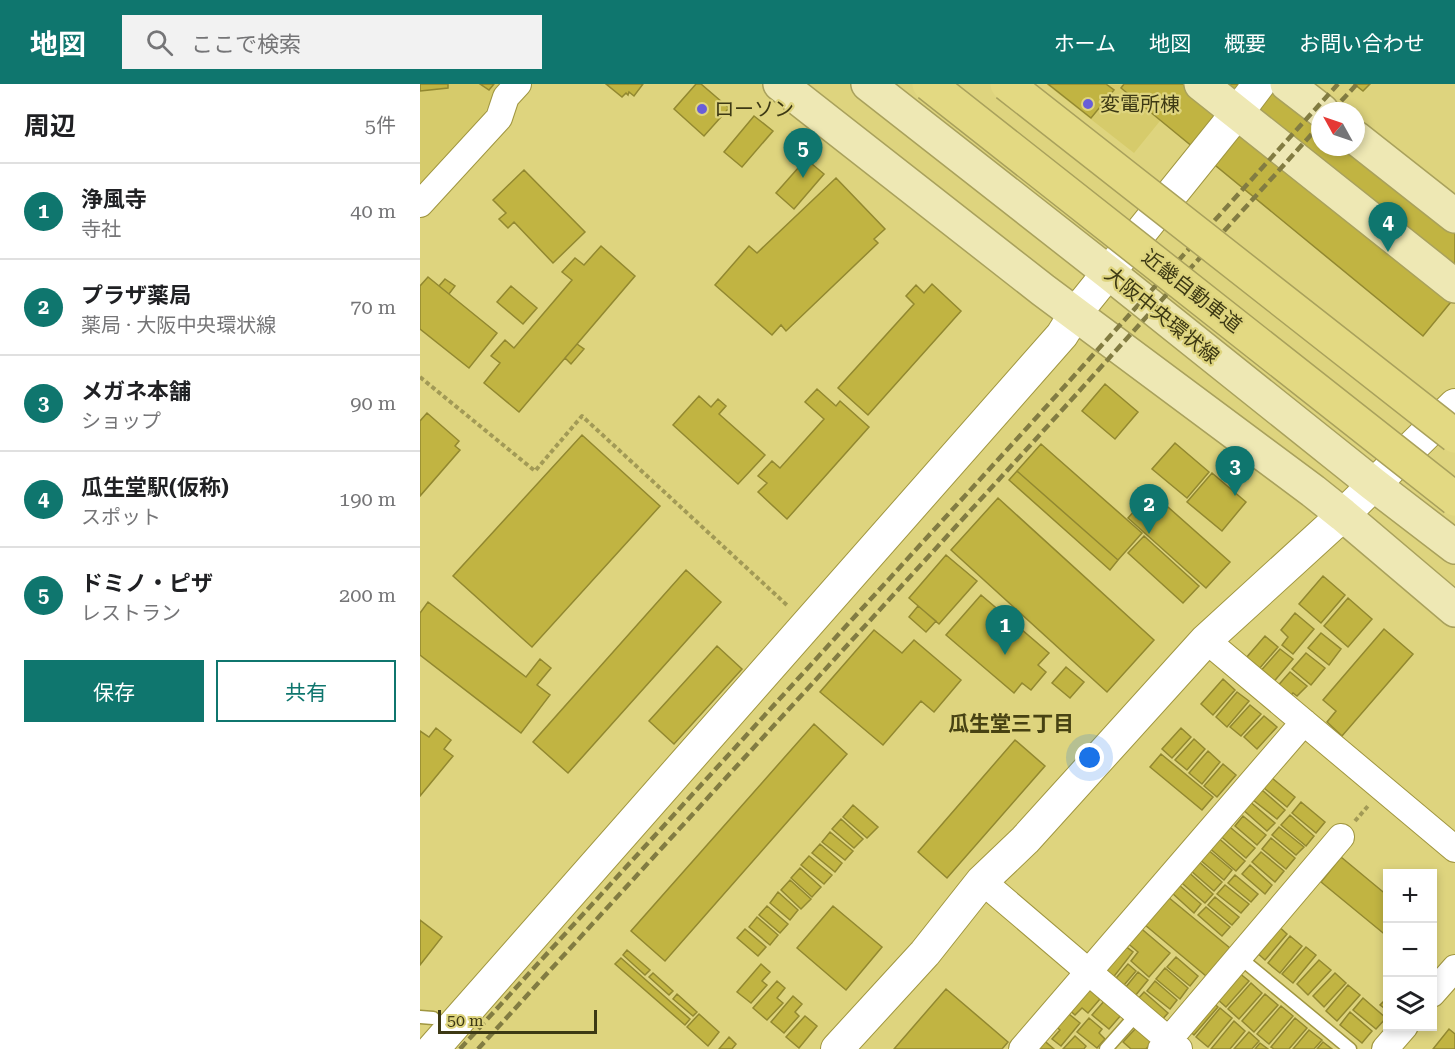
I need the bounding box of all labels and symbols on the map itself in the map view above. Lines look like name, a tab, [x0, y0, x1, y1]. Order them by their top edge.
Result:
place label: 変電所棟	[1100, 92, 1180, 116]
place label: ローソン	[714, 97, 794, 121]
marker: 変電所棟	[1081, 97, 1095, 111]
marker: ローソン	[695, 102, 709, 116]
north arrow	[1311, 102, 1365, 156]
pin: 5	[784, 128, 823, 178]
pin: 4	[1368, 202, 1408, 252]
street label: 近畿自動車道	[1137, 245, 1247, 337]
street label: 大阪中央環状線	[1100, 262, 1224, 368]
pin: 3	[1216, 446, 1254, 496]
pin: 2	[1130, 484, 1168, 534]
pin: 1	[986, 606, 1024, 655]
district label: 瓜生堂三丁目	[948, 712, 1074, 736]
your location	[1075, 743, 1104, 772]
scale bar	[438, 1007, 597, 1034]

